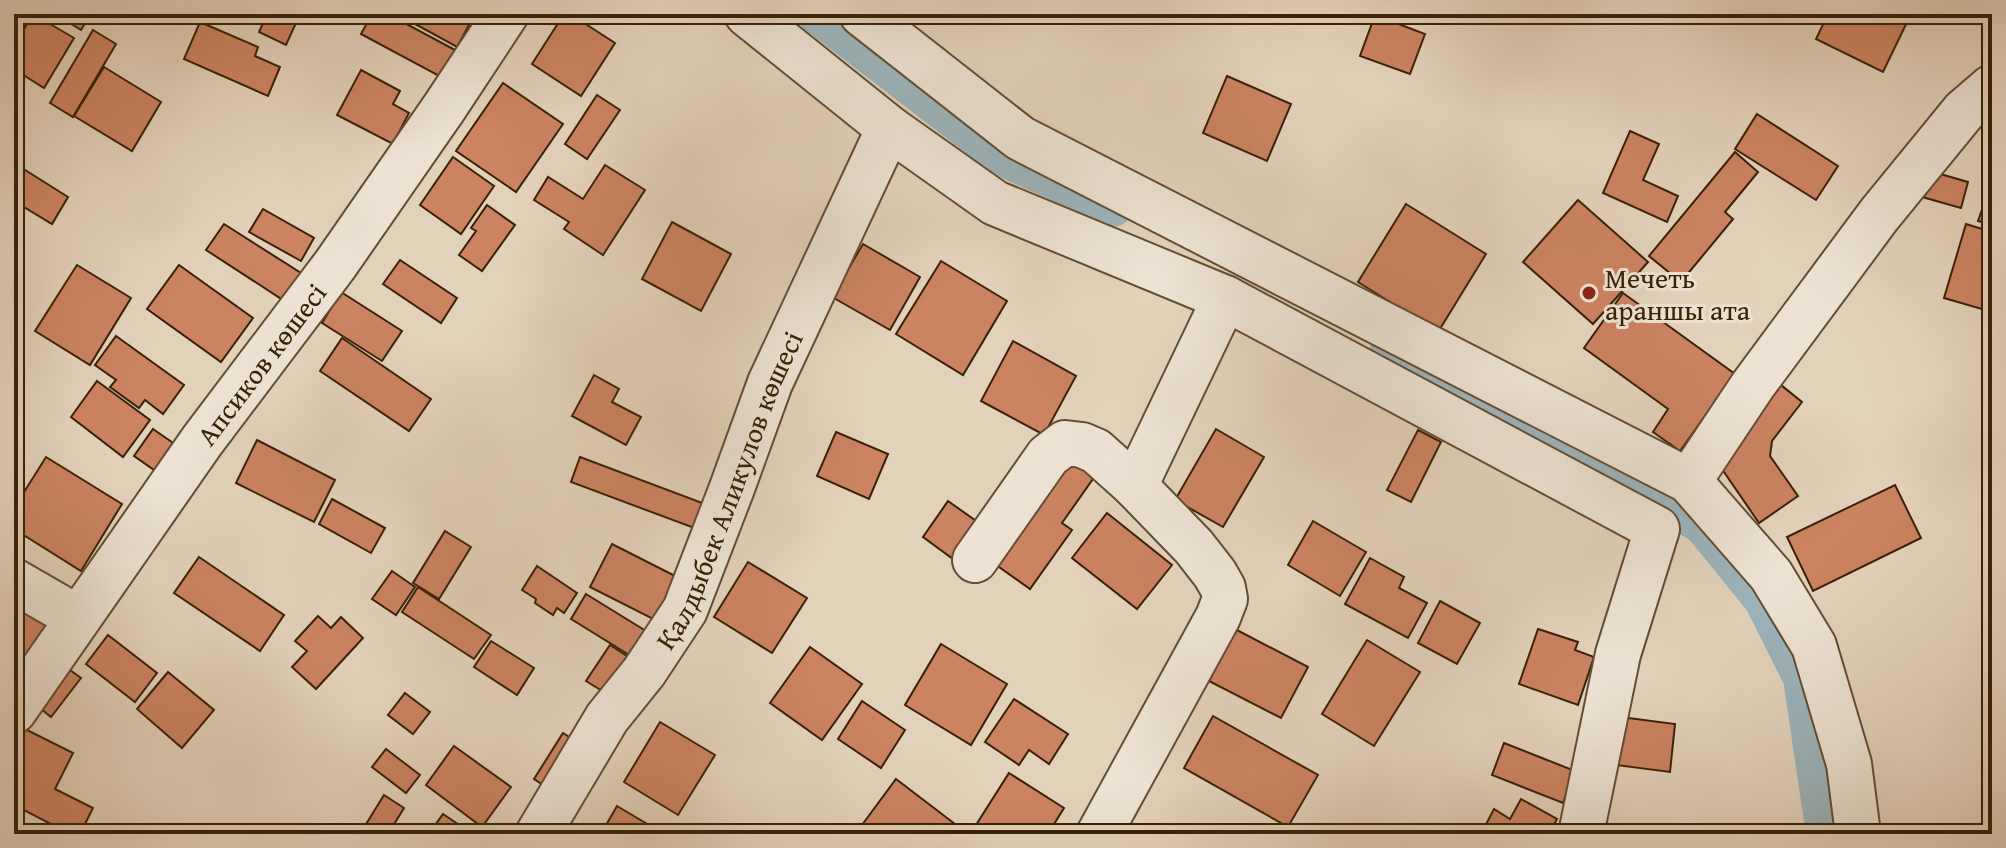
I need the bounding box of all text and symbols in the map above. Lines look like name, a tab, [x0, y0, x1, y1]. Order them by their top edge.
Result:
place label: Мечеть араншы ата	[1605, 257, 1751, 330]
street label: Апсиков көшесі	[186, 274, 335, 453]
marker: Мечеть араншы ата	[1580, 284, 1598, 302]
street label: Қалдыбек Аликулов көшесі	[644, 324, 812, 657]

